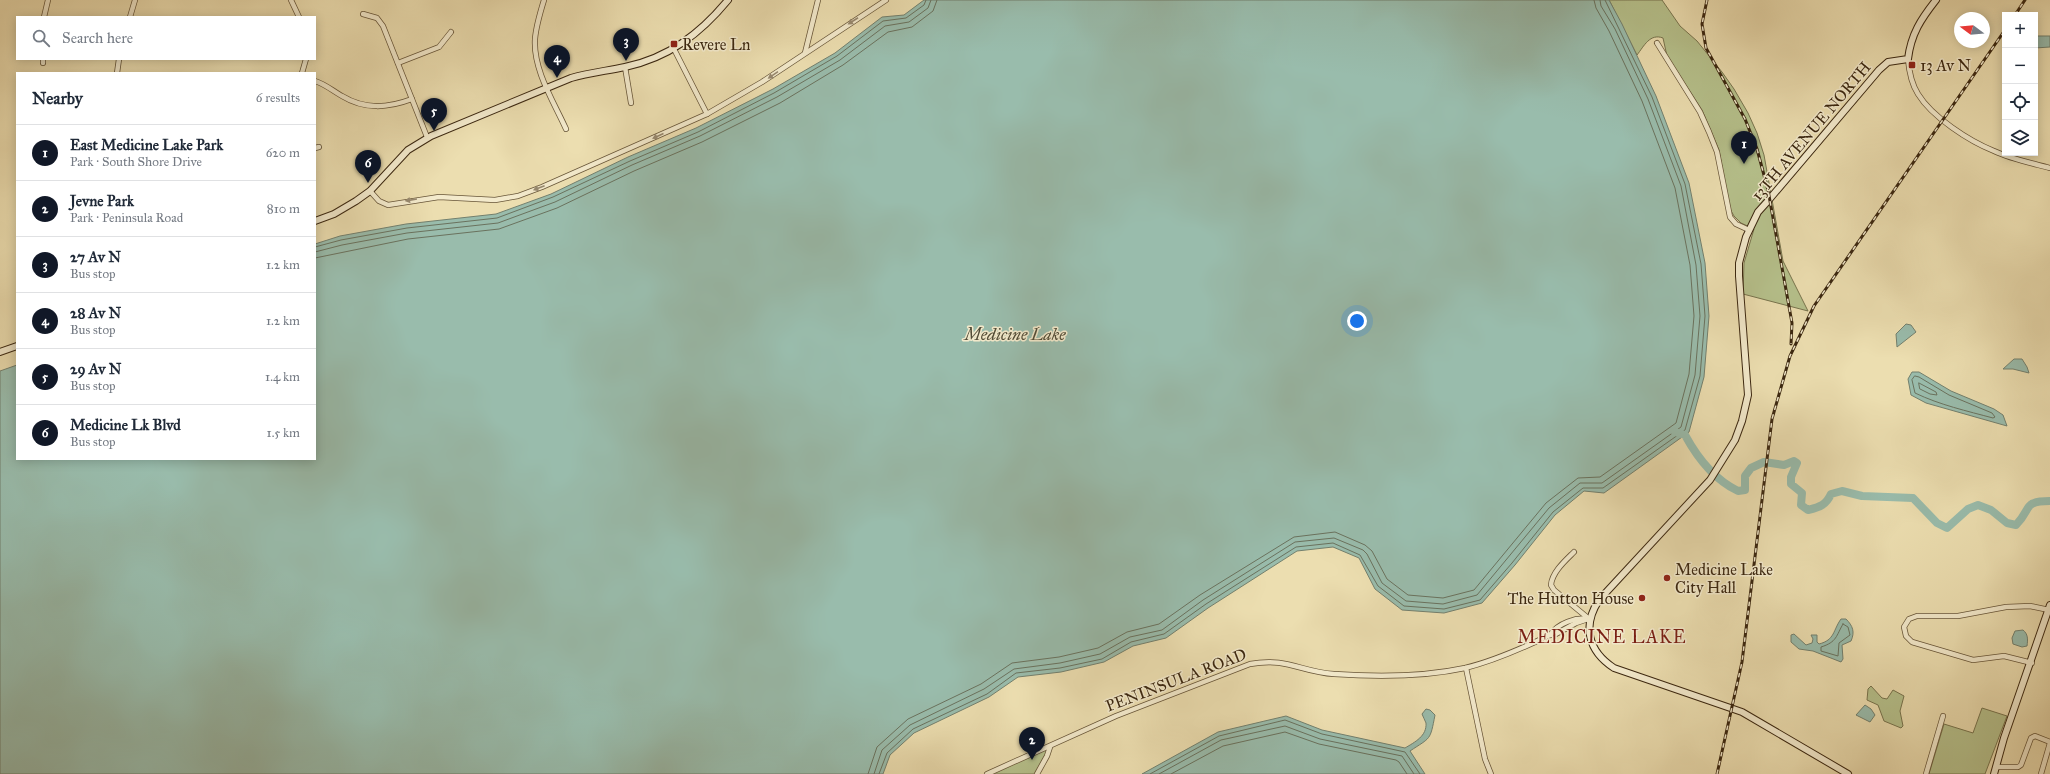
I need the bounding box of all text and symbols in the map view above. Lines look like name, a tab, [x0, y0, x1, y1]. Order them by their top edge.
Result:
north arrow	[1954, 12, 1990, 48]
map controls	[2002, 12, 2038, 156]
button: +	[2002, 12, 2038, 48]
search box	[16, 16, 316, 60]
one-way arrow	[847, 18, 859, 25]
icon: search	[30, 27, 52, 49]
pin: 3	[613, 28, 639, 61]
text: Search here	[62, 29, 133, 47]
place label: Revere Ln	[682, 35, 751, 54]
marker: Revere Ln	[669, 39, 679, 49]
pin: 4	[544, 45, 570, 78]
button: −	[2002, 48, 2038, 84]
place label: 13 Av N	[1920, 56, 1971, 75]
street label: 13TH AVENUE NORTH	[1747, 58, 1875, 204]
marker: 13 Av N	[1907, 60, 1917, 70]
one-way arrow	[767, 71, 778, 79]
button: locate	[2002, 84, 2038, 120]
text: Nearby	[32, 88, 83, 109]
text: 6 results	[256, 90, 300, 106]
pin: 5	[421, 98, 447, 131]
button: layers	[2002, 120, 2038, 156]
pin: 1	[1731, 131, 1757, 164]
one-way arrow	[653, 133, 664, 139]
text: East Medicine Lake Park	[70, 136, 223, 154]
text: 1	[42, 145, 48, 161]
text: 620 m	[266, 145, 300, 161]
pin: 6	[355, 150, 381, 183]
text: Park · South Shore Drive	[70, 154, 202, 170]
one-way arrow	[533, 185, 545, 191]
text: Jevne Park	[70, 192, 134, 210]
one-way arrow	[405, 197, 417, 203]
text: 2	[42, 201, 48, 217]
text: 810 m	[267, 201, 300, 217]
text: Park · Peninsula Road	[70, 210, 183, 226]
text: 27 Av N	[70, 248, 121, 266]
text: 3	[42, 257, 48, 273]
text: 1.2 km	[266, 257, 300, 273]
text: Bus stop	[70, 266, 116, 282]
text: 28 Av N	[70, 304, 121, 322]
your location	[1347, 311, 1367, 331]
text: 4	[41, 313, 49, 329]
text: 1.2 km	[266, 313, 300, 329]
text: Bus stop	[70, 322, 116, 338]
water label: Medicine Lake	[963, 324, 1066, 345]
text: 29 Av N	[70, 360, 121, 378]
text: 5	[42, 369, 48, 385]
text: 1.4 km	[265, 369, 300, 385]
text: Bus stop	[70, 378, 116, 394]
text: Medicine Lk Blvd	[70, 416, 181, 434]
text: 6	[42, 425, 48, 441]
text: 1.5 km	[267, 425, 300, 441]
text: Bus stop	[70, 434, 116, 450]
place label: Medicine Lake City Hall	[1675, 560, 1773, 597]
marker: Medicine Lake City Hall	[1662, 573, 1672, 583]
place label: The Hutton House	[1507, 589, 1634, 608]
marker: The Hutton House	[1637, 593, 1647, 603]
district label: MEDICINE LAKE	[1517, 626, 1687, 648]
street label: PENINSULA ROAD	[1103, 644, 1249, 716]
pin: 2	[1019, 727, 1045, 760]

